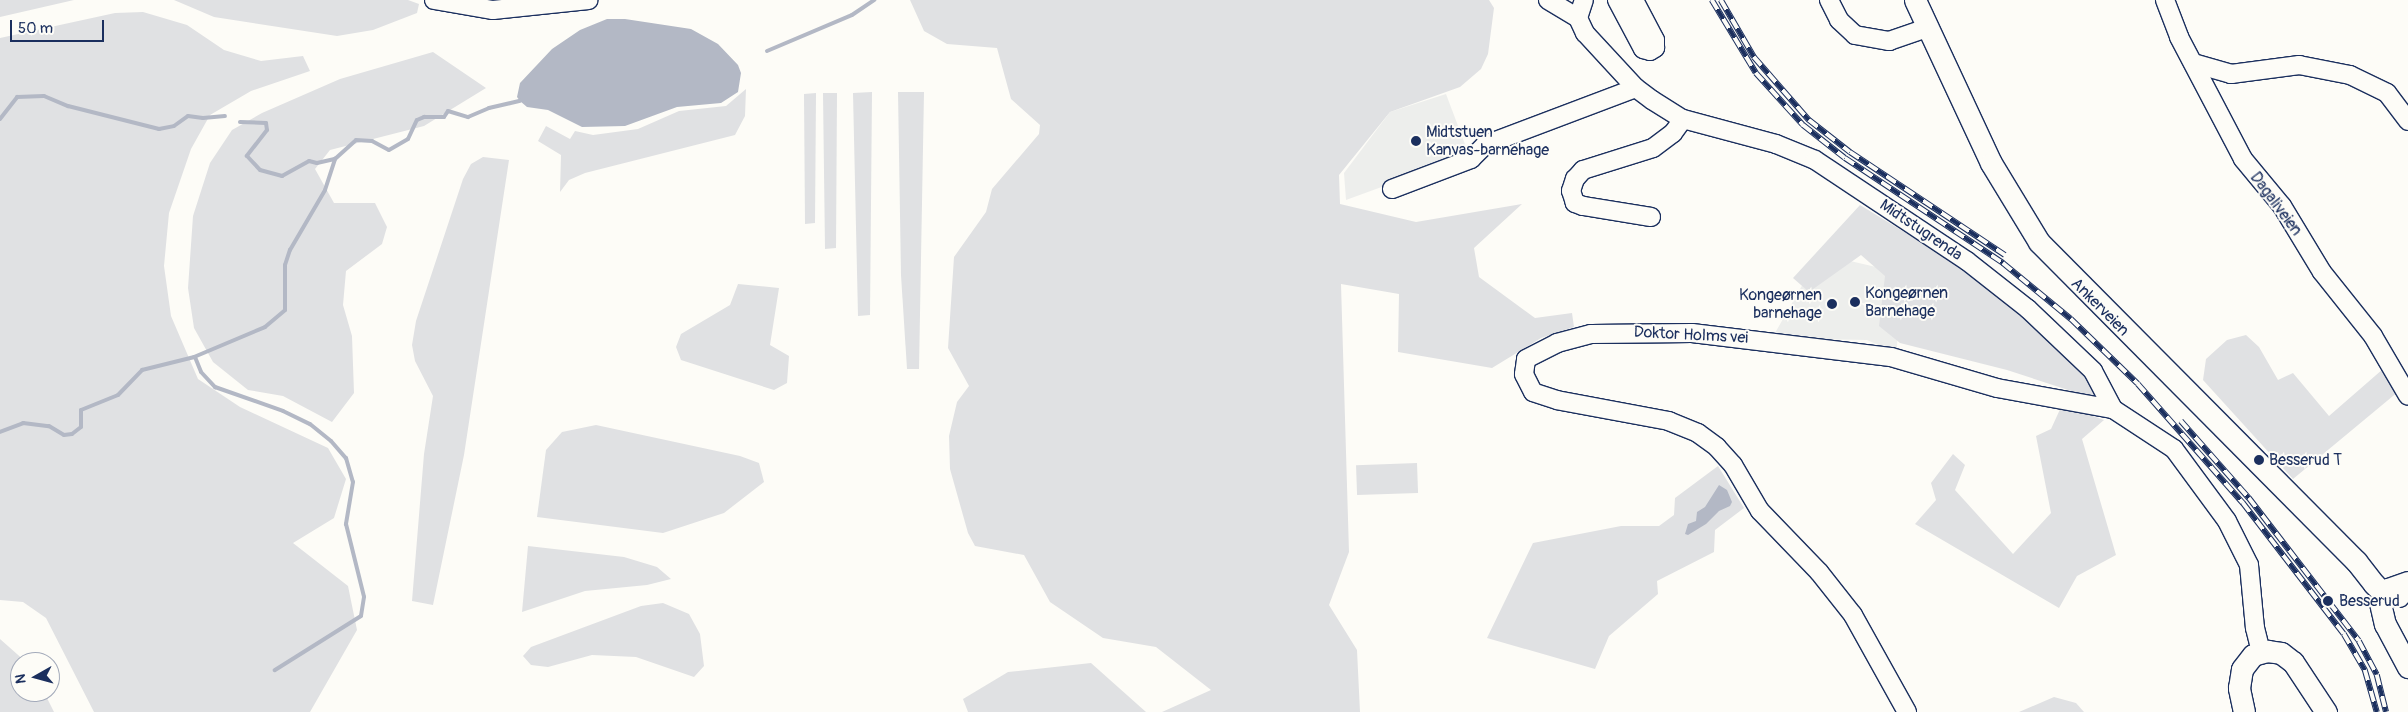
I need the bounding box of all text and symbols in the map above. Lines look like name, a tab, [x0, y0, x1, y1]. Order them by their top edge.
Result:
scale bar	[12, 10, 106, 42]
text: 50 m	[18, 19, 53, 38]
place label: Midtstuen Kanvas-barnehage	[1426, 122, 1549, 160]
marker: Midtstuen Kanvas-barnehage	[1410, 135, 1422, 147]
street label: Dagaliveien	[2246, 168, 2306, 240]
street label: Midtstugrenda	[1876, 195, 1966, 265]
street label: Ankerveien	[2067, 274, 2133, 340]
place label: Kongeørnen Barnehage	[1865, 283, 1948, 321]
place label: Kongeørnen barnehage	[1739, 285, 1822, 323]
marker: Kongeørnen Barnehage	[1849, 296, 1861, 308]
marker: Kongeørnen barnehage	[1826, 298, 1838, 310]
street label: Doktor Holms vei	[1633, 322, 1749, 348]
place label: Besserud T	[2269, 450, 2342, 470]
marker: Besserud T	[2253, 454, 2265, 466]
place label: Besserud	[2339, 591, 2400, 611]
marker: Besserud	[2321, 594, 2335, 608]
north arrow	[10, 652, 60, 702]
text: N	[12, 673, 30, 685]

